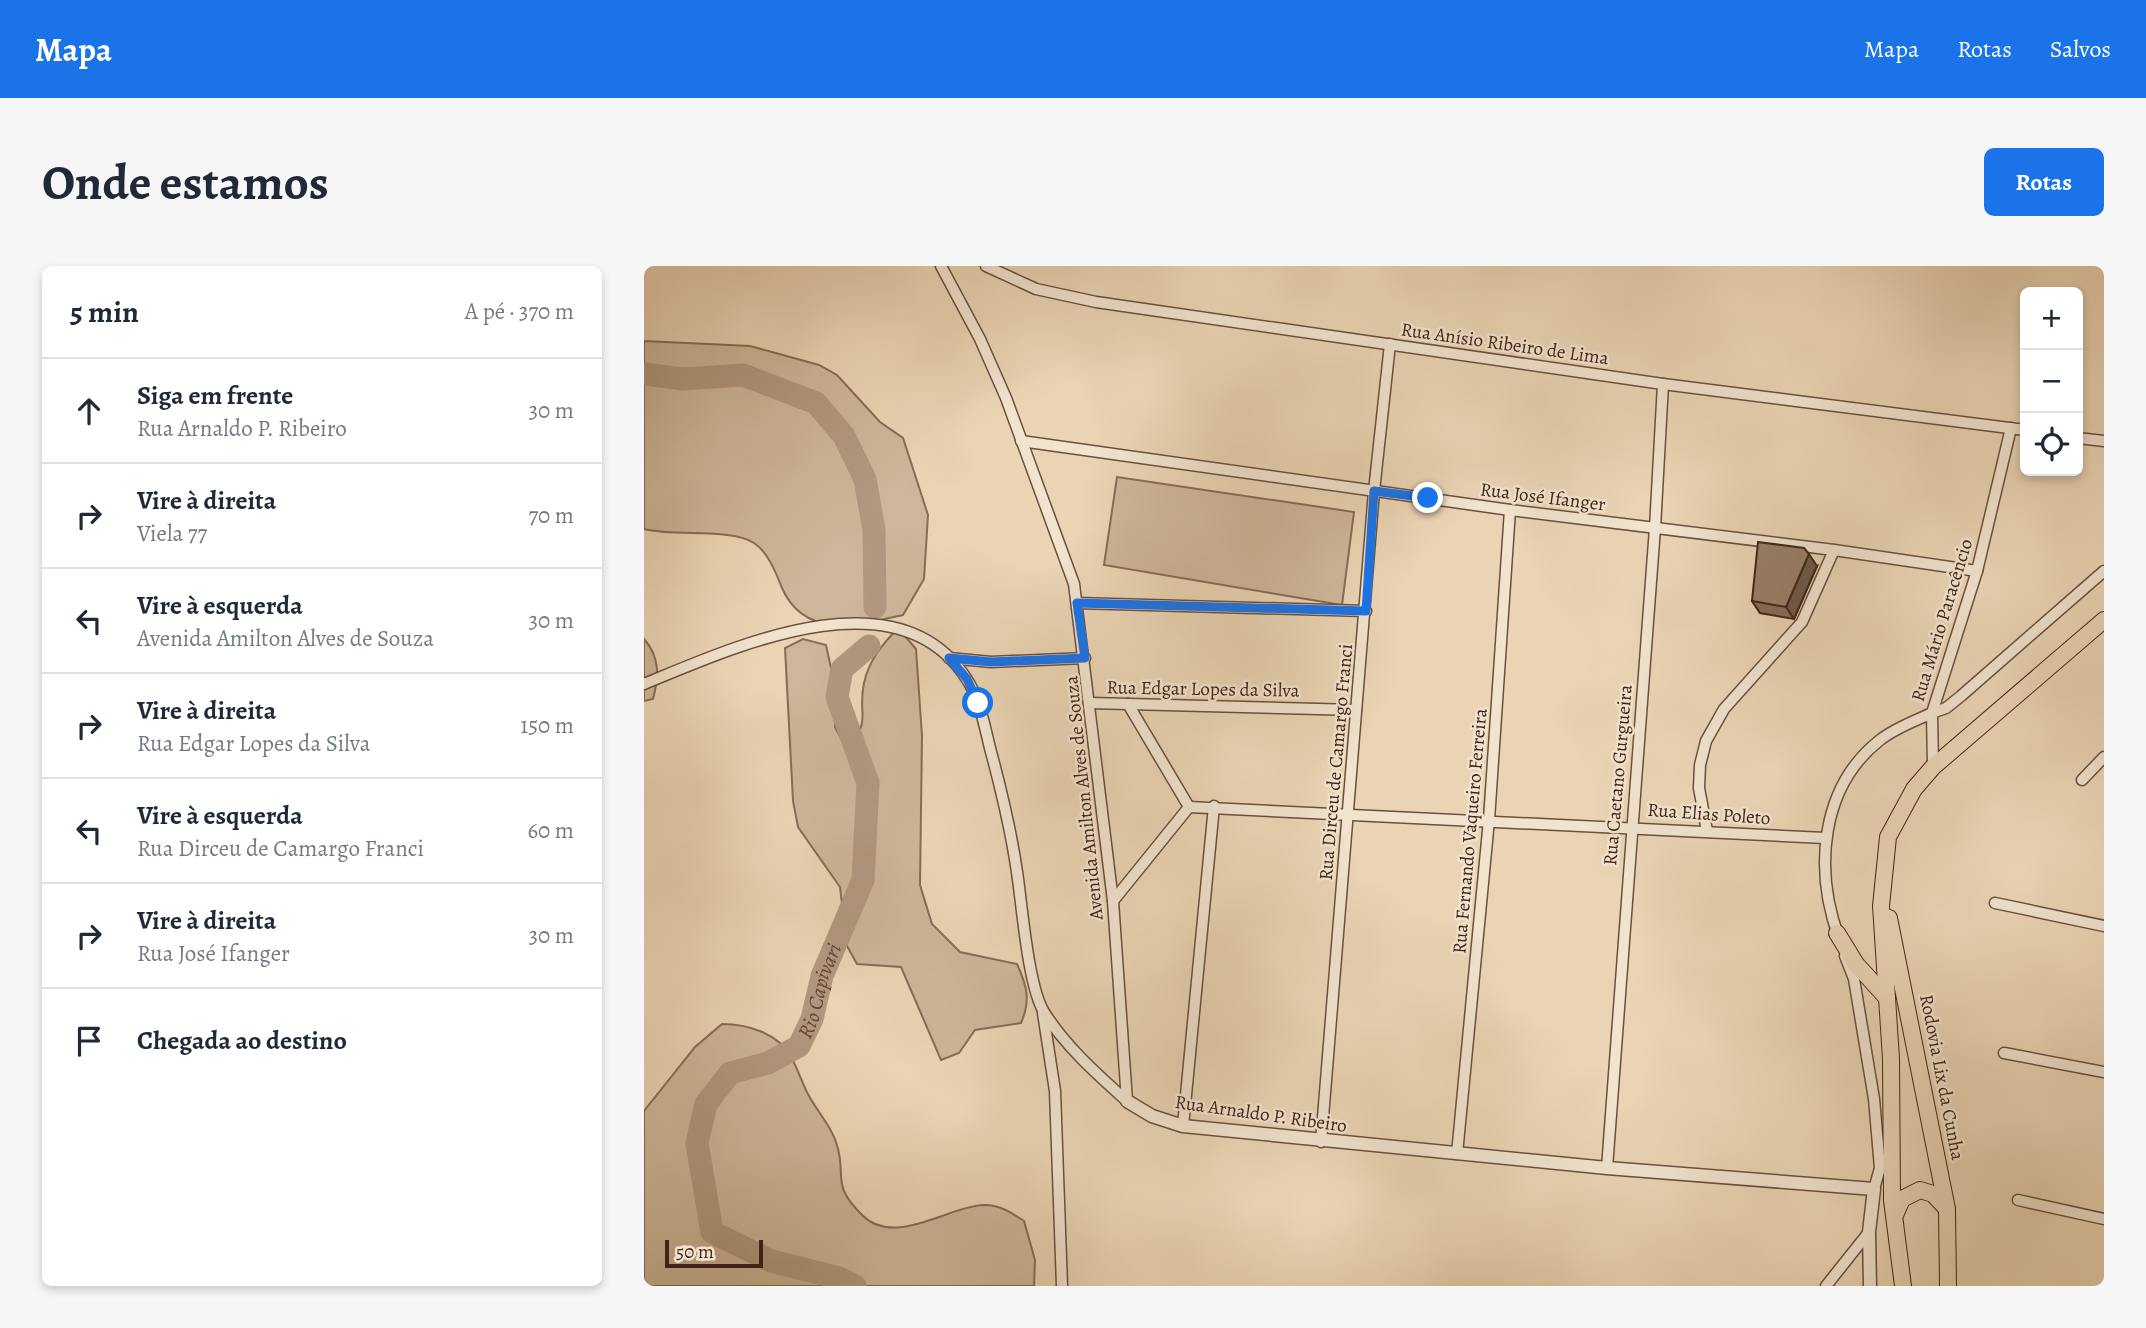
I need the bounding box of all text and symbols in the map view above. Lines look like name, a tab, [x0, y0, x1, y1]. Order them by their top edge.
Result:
text: Mapa	[35, 27, 112, 72]
text: Mapa	[1864, 33, 1919, 65]
text: Rotas	[1957, 33, 2012, 65]
text: Salvos	[2050, 33, 2111, 65]
button: Rotas	[1984, 148, 2104, 216]
text: Onde estamos	[42, 149, 329, 216]
map controls	[2020, 287, 2083, 476]
button: +	[2020, 287, 2083, 350]
text: 5 min	[70, 292, 139, 332]
text: A pé · 370 m	[465, 296, 574, 327]
street label: Rua Anísio Ribeiro de Lima	[1399, 317, 1610, 371]
button: −	[2020, 350, 2083, 413]
text: Siga em frente	[137, 378, 293, 413]
icon: ahead	[70, 392, 108, 430]
text: 30 m	[528, 395, 574, 426]
text: Rua Arnaldo P. Ribeiro	[137, 413, 347, 444]
button: locate	[2020, 413, 2083, 476]
street label: Rua José Ifanger	[1479, 476, 1607, 518]
route end	[1412, 482, 1443, 513]
text: Vire à direita	[137, 483, 276, 518]
icon: right	[70, 497, 108, 535]
text: 70 m	[528, 500, 574, 531]
text: Viela 77	[137, 518, 207, 549]
street label: Rua Mário Paracêncio	[1905, 536, 1979, 705]
text: Vire à esquerda	[137, 588, 303, 623]
icon: left	[70, 602, 108, 640]
text: 30 m	[528, 605, 574, 636]
text: Avenida Amilton Alves de Souza	[137, 623, 434, 654]
street label: Rua Dirceu de Camargo Franci	[1313, 643, 1359, 881]
street label: Avenida Amilton Alves de Souza	[1058, 674, 1110, 922]
street label: Rua Edgar Lopes da Silva	[1106, 674, 1300, 704]
street label: Rua Caetano Gurgueira	[1597, 683, 1639, 867]
route start	[962, 687, 993, 718]
text: Vire à direita	[137, 693, 276, 728]
icon: right	[70, 707, 108, 745]
street label: Rua Fernando Vaqueiro Ferreira	[1446, 707, 1494, 955]
text: 150 m	[520, 710, 574, 741]
text: Rua Edgar Lopes da Silva	[137, 728, 370, 759]
street label: Rua Elias Poleto	[1646, 797, 1771, 831]
text: Vire à esquerda	[137, 798, 303, 833]
icon: left	[70, 812, 108, 850]
text: 60 m	[527, 815, 574, 846]
text: Rua Dirceu de Camargo Franci	[137, 833, 424, 864]
text: Vire à direita	[137, 903, 276, 938]
icon: right	[70, 917, 108, 955]
text: 30 m	[528, 920, 574, 951]
text: Rua José Ifanger	[137, 938, 290, 969]
water label: Rio Capivari	[791, 939, 848, 1043]
street label: Rodovia Lix da Cunha	[1913, 992, 1971, 1162]
icon: arrive	[70, 1022, 108, 1060]
text: Chegada ao destino	[137, 1023, 347, 1058]
street label: Rua Arnaldo P. Ribeiro	[1173, 1089, 1348, 1139]
scale bar	[665, 1237, 763, 1269]
text: 50 m	[676, 1239, 714, 1265]

